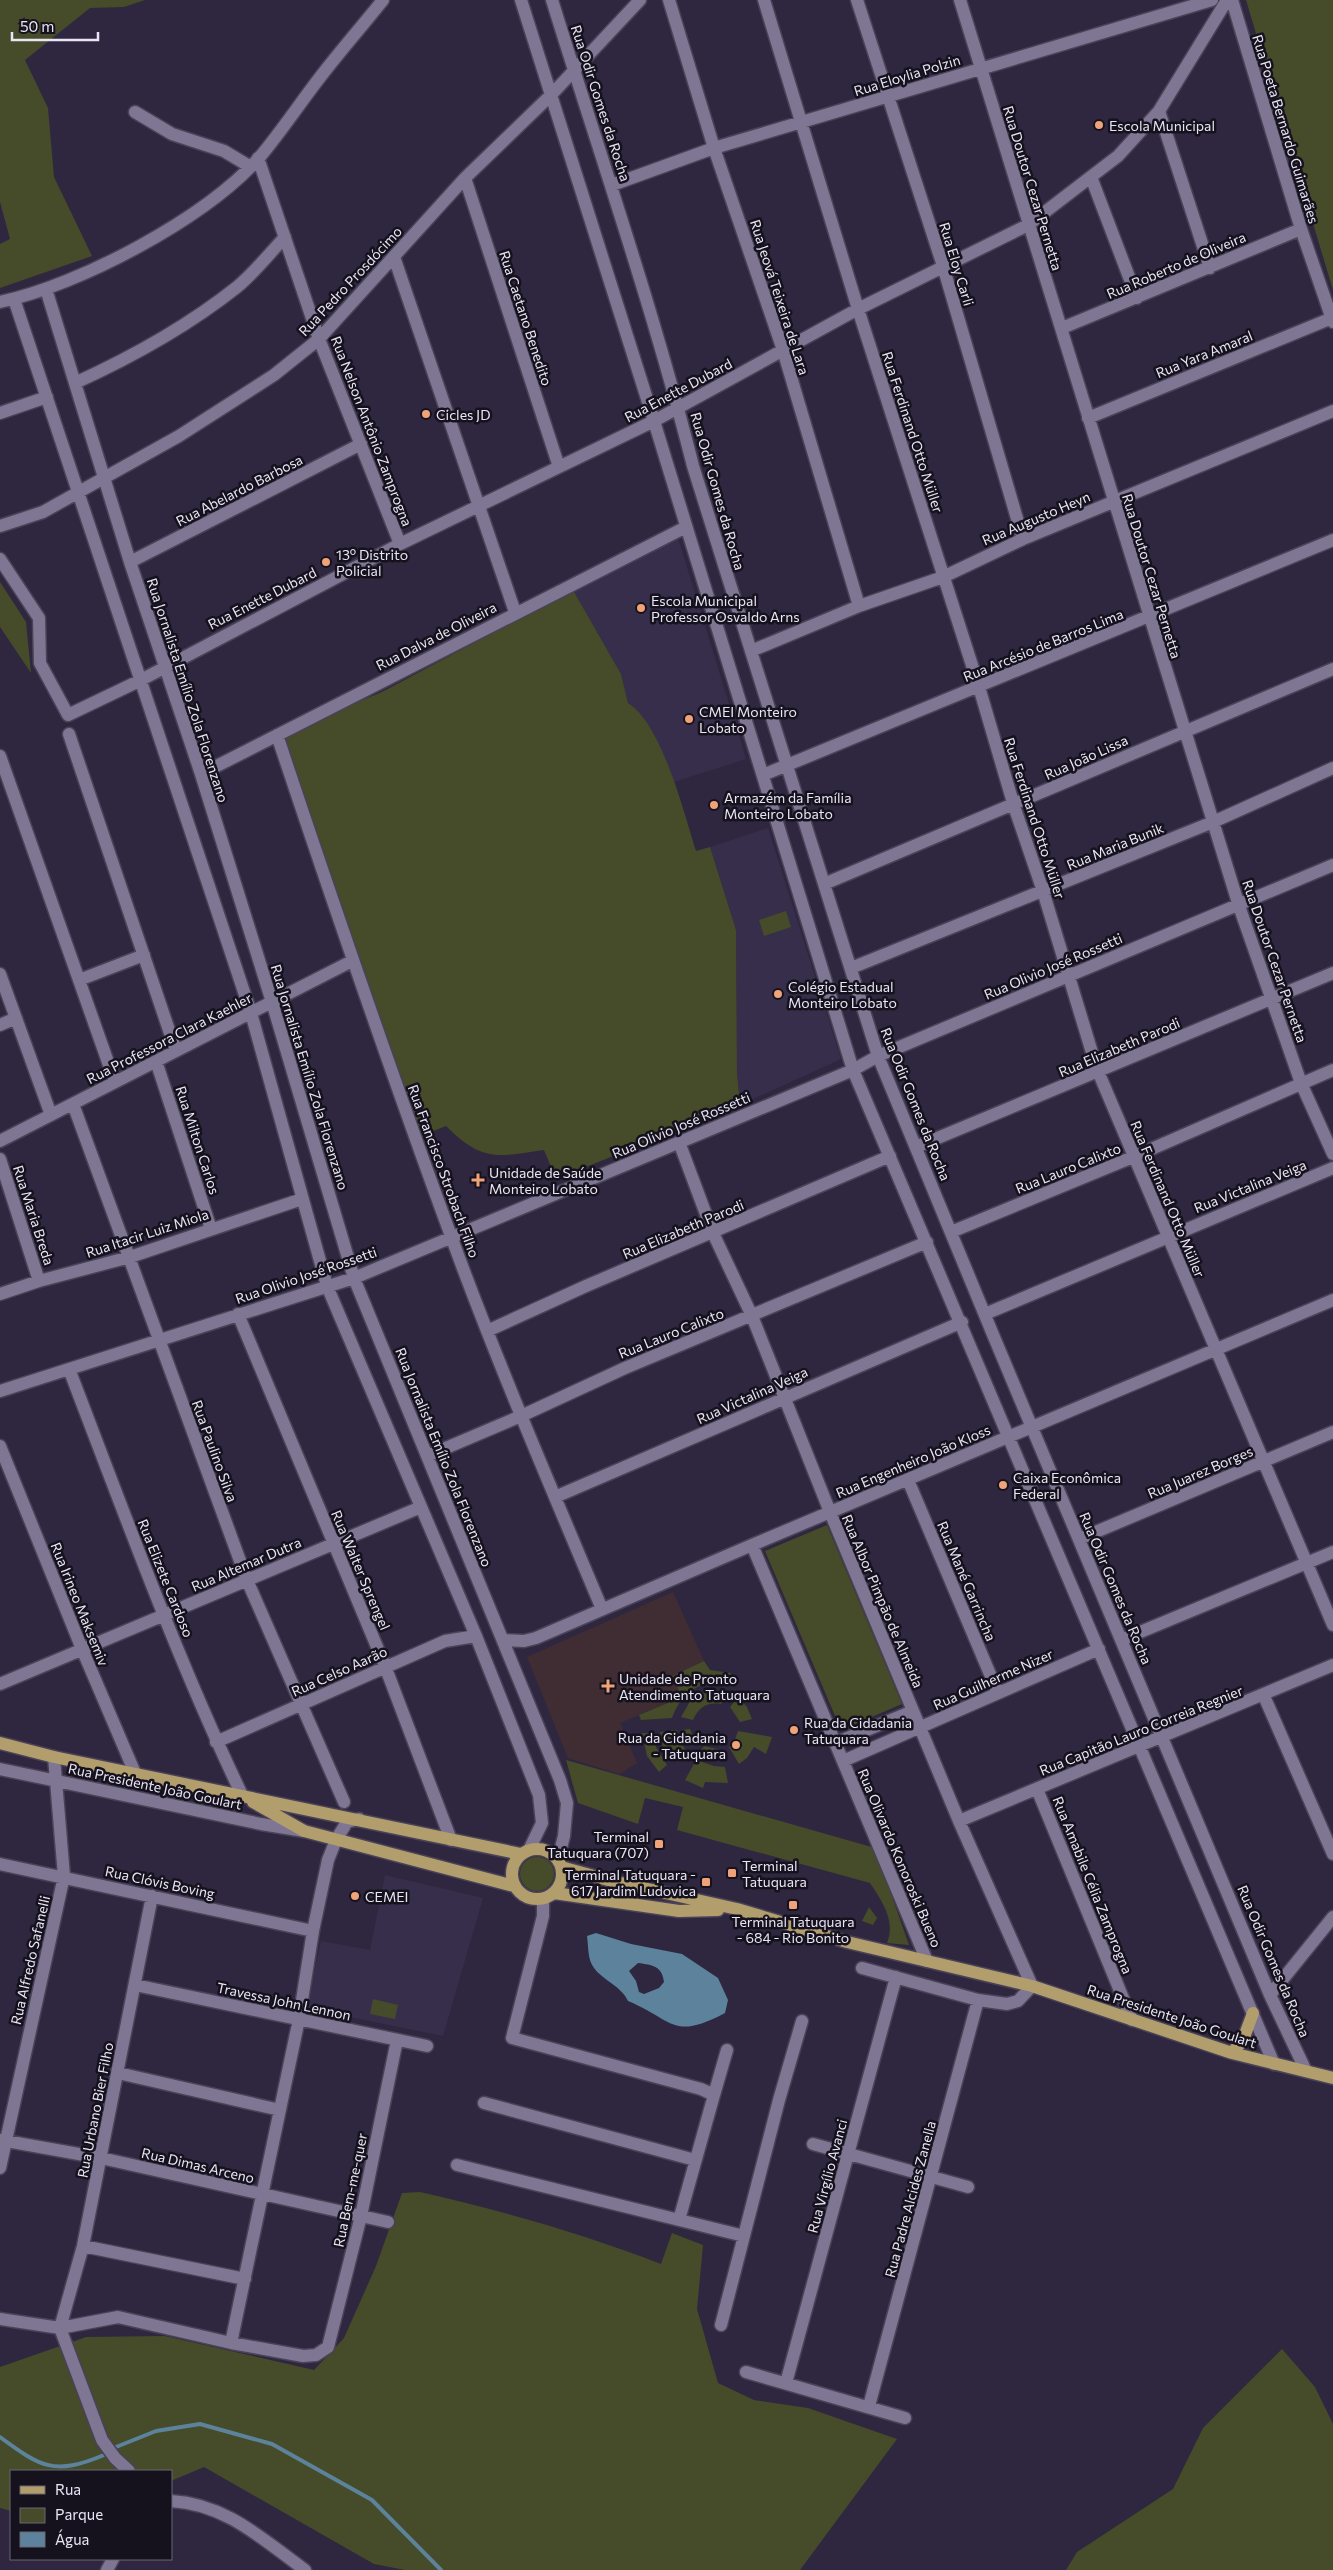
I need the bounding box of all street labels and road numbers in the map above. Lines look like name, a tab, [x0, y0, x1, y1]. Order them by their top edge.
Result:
street label: Rua Odir Gomes da Rocha	[568, 23, 634, 183]
street label: Rua Poeta Bernardo Guimarães	[1249, 33, 1323, 225]
street label: Rua Eloylia Polzin	[852, 51, 962, 99]
street label: Rua Doutor Cezar Pernetta	[1000, 104, 1066, 272]
street label: Rua Jeová Teixeira de Lara	[747, 217, 813, 377]
street label: Rua Eloy Carli	[936, 220, 978, 308]
street label: Rua Pedro Prosdócimo	[295, 223, 405, 339]
street label: Rua Roberto de Oliveira	[1104, 228, 1248, 302]
street label: Rua Caetano Benedito	[496, 248, 556, 388]
street label: Rua Yara Amaral	[1153, 327, 1255, 381]
street label: Rua Nelson Antônio Zamprogna	[328, 334, 416, 528]
street label: Rua Ferdinand Otto Müller	[879, 349, 947, 515]
street label: Rua Enette Dubard	[621, 354, 735, 426]
street label: Rua Odir Gomes da Rocha	[687, 410, 749, 572]
street label: Rua Abelardo Barbosa	[173, 451, 305, 529]
street label: Rua Augusto Heyn	[979, 488, 1093, 548]
street label: Rua Doutor Cezar Pernetta	[1119, 492, 1185, 660]
street label: Rua Enette Dubard	[205, 563, 319, 633]
street label: Rua Jornalista Emílio Zola Florenzano	[144, 576, 232, 804]
street label: Rua Dalva de Oliveira	[373, 598, 499, 674]
street label: Rua Arcésio de Barros Lima	[960, 605, 1126, 685]
street label: Rua João Lissa	[1042, 731, 1130, 783]
street label: Rua Ferdinand Otto Müller	[1001, 735, 1069, 901]
street label: Rua Maria Bunik	[1064, 819, 1166, 873]
street label: Rua Doutor Cezar Pernetta	[1239, 877, 1311, 1045]
street label: Rua Olivio José Rossetti	[981, 929, 1125, 1003]
street label: Rua Jornalista Emílio Zola Florenzano	[268, 962, 352, 1192]
street label: Rua Professora Clara Kaehler	[84, 989, 255, 1087]
street label: Rua Elizabeth Parodi	[1056, 1014, 1182, 1080]
street label: Rua Odir Gomes da Rocha	[878, 1025, 954, 1183]
street label: Rua Francisco Strobach Filho	[405, 1082, 483, 1260]
street label: Rua Milton Carlos	[172, 1084, 224, 1196]
street label: Rua Olivio José Rossetti	[609, 1088, 753, 1162]
street label: Rua Ferdinand Otto Müller	[1127, 1118, 1209, 1280]
street label: Rua Lauro Calixto	[1013, 1139, 1123, 1197]
street label: Rua Victalina Veiga	[1191, 1156, 1309, 1216]
street label: Rua Maria Breda	[10, 1163, 58, 1267]
street label: Rua Elizabeth Parodi	[620, 1196, 746, 1262]
street label: Rua Itacir Luiz Miola	[83, 1205, 211, 1261]
street label: Rua Olivio José Rossetti	[233, 1243, 379, 1307]
street label: Rua Lauro Calixto	[616, 1304, 726, 1362]
street label: Rua Jornalista Emílio Zola Florenzano	[392, 1345, 496, 1569]
street label: Rua Victalina Veiga	[694, 1363, 810, 1427]
street label: Rua Paulino Silva	[189, 1398, 241, 1504]
street label: Rua Engenheiro João Kloss	[833, 1421, 993, 1501]
street label: Rua Juarez Borges	[1145, 1442, 1255, 1502]
street label: Rua Walter Sprengel	[328, 1508, 394, 1632]
street label: Rua Odir Gomes da Rocha	[1076, 1509, 1156, 1667]
street label: Rua Albor Pimpão de Almeida	[839, 1512, 927, 1690]
street label: Rua Elizete Cardoso	[135, 1516, 197, 1640]
street label: Rua Mané Garrincha	[934, 1519, 1000, 1643]
street label: Rua Altemar Dutra	[188, 1533, 304, 1595]
street label: Rua Irineo Maksemiv	[47, 1540, 113, 1668]
street label: Rua Celso Aarão	[288, 1642, 390, 1700]
street label: Rua Guilherme Nizer	[930, 1645, 1056, 1713]
street label: Rua Capitão Lauro Correia Regnier	[1037, 1681, 1246, 1779]
street label: Rua Presidente João Goulart	[67, 1759, 244, 1813]
street label: Rua Olivardo Konoroski Bueno	[855, 1766, 945, 1950]
street label: Rua Amabile Célia Zamprogna	[1050, 1794, 1136, 1976]
street label: Rua Clóvis Boving	[104, 1862, 217, 1902]
street label: Rua Odir Gomes da Rocha	[1234, 1882, 1314, 2040]
street label: Rua Alfredo Safanelli	[7, 1894, 53, 2026]
street label: Travessa John Lennon	[215, 1978, 353, 2024]
street label: Rua Presidente João Goulart	[1085, 1981, 1259, 2052]
street label: Rua Urbano Bier Filho	[74, 2041, 116, 2179]
street label: Rua Virgílio Avanci	[804, 2117, 850, 2235]
street label: Rua Padre Alcides Zanella	[881, 2119, 939, 2279]
street label: Rua Bem-me-quer	[330, 2131, 370, 2249]
street label: Rua Dimas Arceno	[140, 2144, 256, 2186]

